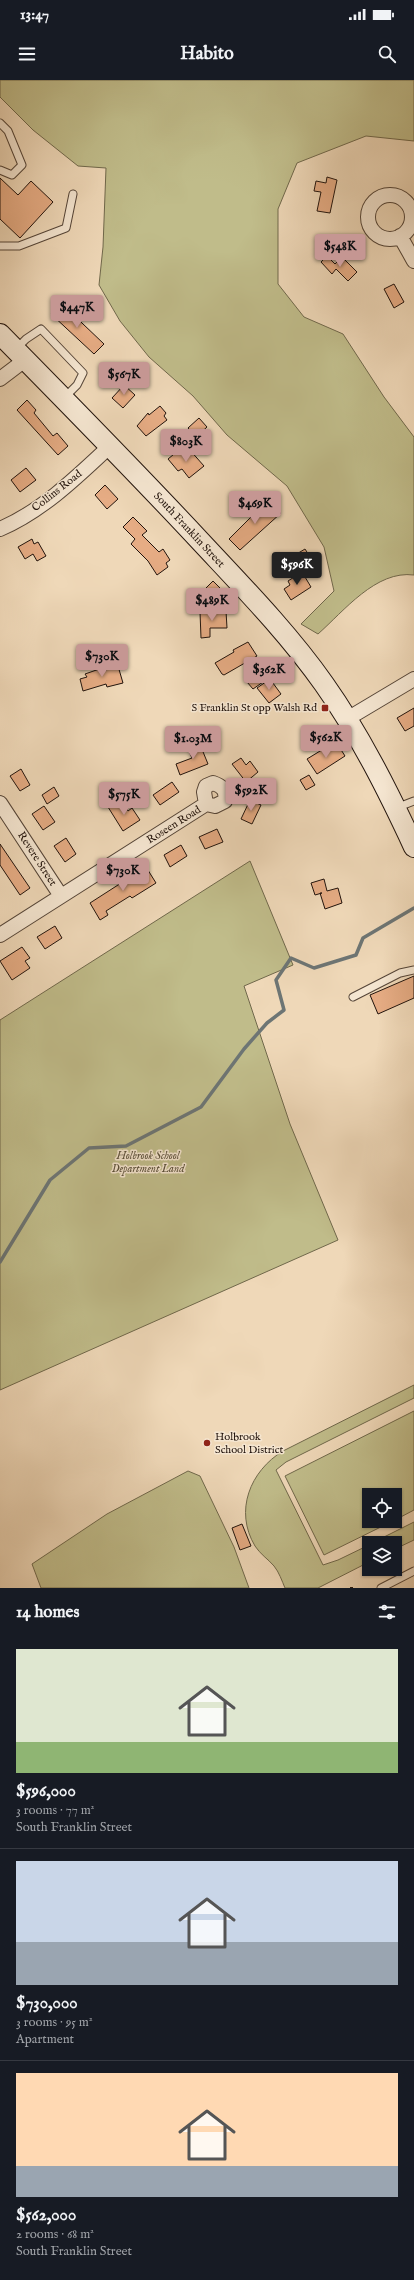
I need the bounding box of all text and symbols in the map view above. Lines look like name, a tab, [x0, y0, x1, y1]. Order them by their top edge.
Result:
text: 13:47	[20, 5, 49, 24]
icon: menu	[16, 43, 38, 65]
text: Habito	[180, 43, 234, 66]
icon: search	[376, 43, 398, 65]
pin: $548K	[312, 234, 368, 268]
text: $548K	[324, 238, 356, 255]
pin: $447K	[49, 295, 105, 329]
text: $447K	[59, 299, 95, 316]
pin: $567K	[96, 362, 152, 396]
text: $567K	[108, 366, 140, 383]
pin: $803K	[158, 429, 214, 463]
text: $803K	[170, 433, 202, 450]
street label: Collins Road	[29, 467, 85, 515]
street label: South Franklin Street	[150, 489, 228, 571]
pin: $469K	[227, 491, 283, 525]
text: $469K	[238, 495, 272, 512]
pin: $596K	[269, 552, 325, 586]
text: $596K	[281, 556, 313, 573]
pin: $489K	[184, 588, 240, 622]
text: $489K	[195, 592, 229, 609]
pin: $730K	[74, 644, 130, 678]
text: $730K	[85, 648, 119, 665]
pin: $362K	[241, 657, 297, 691]
text: $362K	[252, 661, 286, 678]
place label: S Franklin St opp Walsh Rd	[191, 701, 317, 715]
marker: S Franklin St opp Walsh Rd	[320, 703, 330, 713]
pin: $562K	[298, 725, 354, 759]
pin: $1.03M	[160, 726, 226, 760]
text: $562K	[310, 729, 342, 746]
text: $1.03M	[174, 730, 212, 747]
pin: $592K	[223, 778, 279, 812]
pin: $575K	[96, 782, 152, 816]
text: $592K	[234, 782, 268, 799]
text: $575K	[108, 786, 140, 803]
street label: Roseen Road	[144, 803, 204, 847]
street label: Revere Street	[14, 829, 60, 889]
pin: $730K	[95, 858, 151, 892]
text: $730K	[106, 862, 140, 879]
park label: Holbrook School Department Land	[112, 1149, 185, 1176]
place label: Holbrook School District	[215, 1430, 283, 1457]
marker: Holbrook School District	[202, 1438, 212, 1448]
map controls	[362, 1488, 402, 1576]
button: locate	[362, 1488, 402, 1528]
button: layers	[362, 1536, 402, 1576]
icon: filters	[376, 1601, 398, 1623]
text: 14 homes	[16, 1602, 79, 1623]
icon: home	[171, 1675, 243, 1747]
text: $596,000	[16, 1781, 76, 1802]
text: 3 rooms · 77 m²	[16, 1802, 94, 1819]
text: South Franklin Street	[16, 1819, 132, 1836]
icon: home	[171, 1887, 243, 1959]
text: $730,000	[16, 1993, 78, 2014]
text: 3 rooms · 95 m²	[16, 2014, 93, 2031]
text: Apartment	[16, 2031, 74, 2048]
icon: home	[171, 2099, 243, 2171]
text: $562,000	[16, 2205, 76, 2226]
text: 2 rooms · 68 m²	[16, 2226, 94, 2243]
text: South Franklin Street	[16, 2243, 132, 2260]

